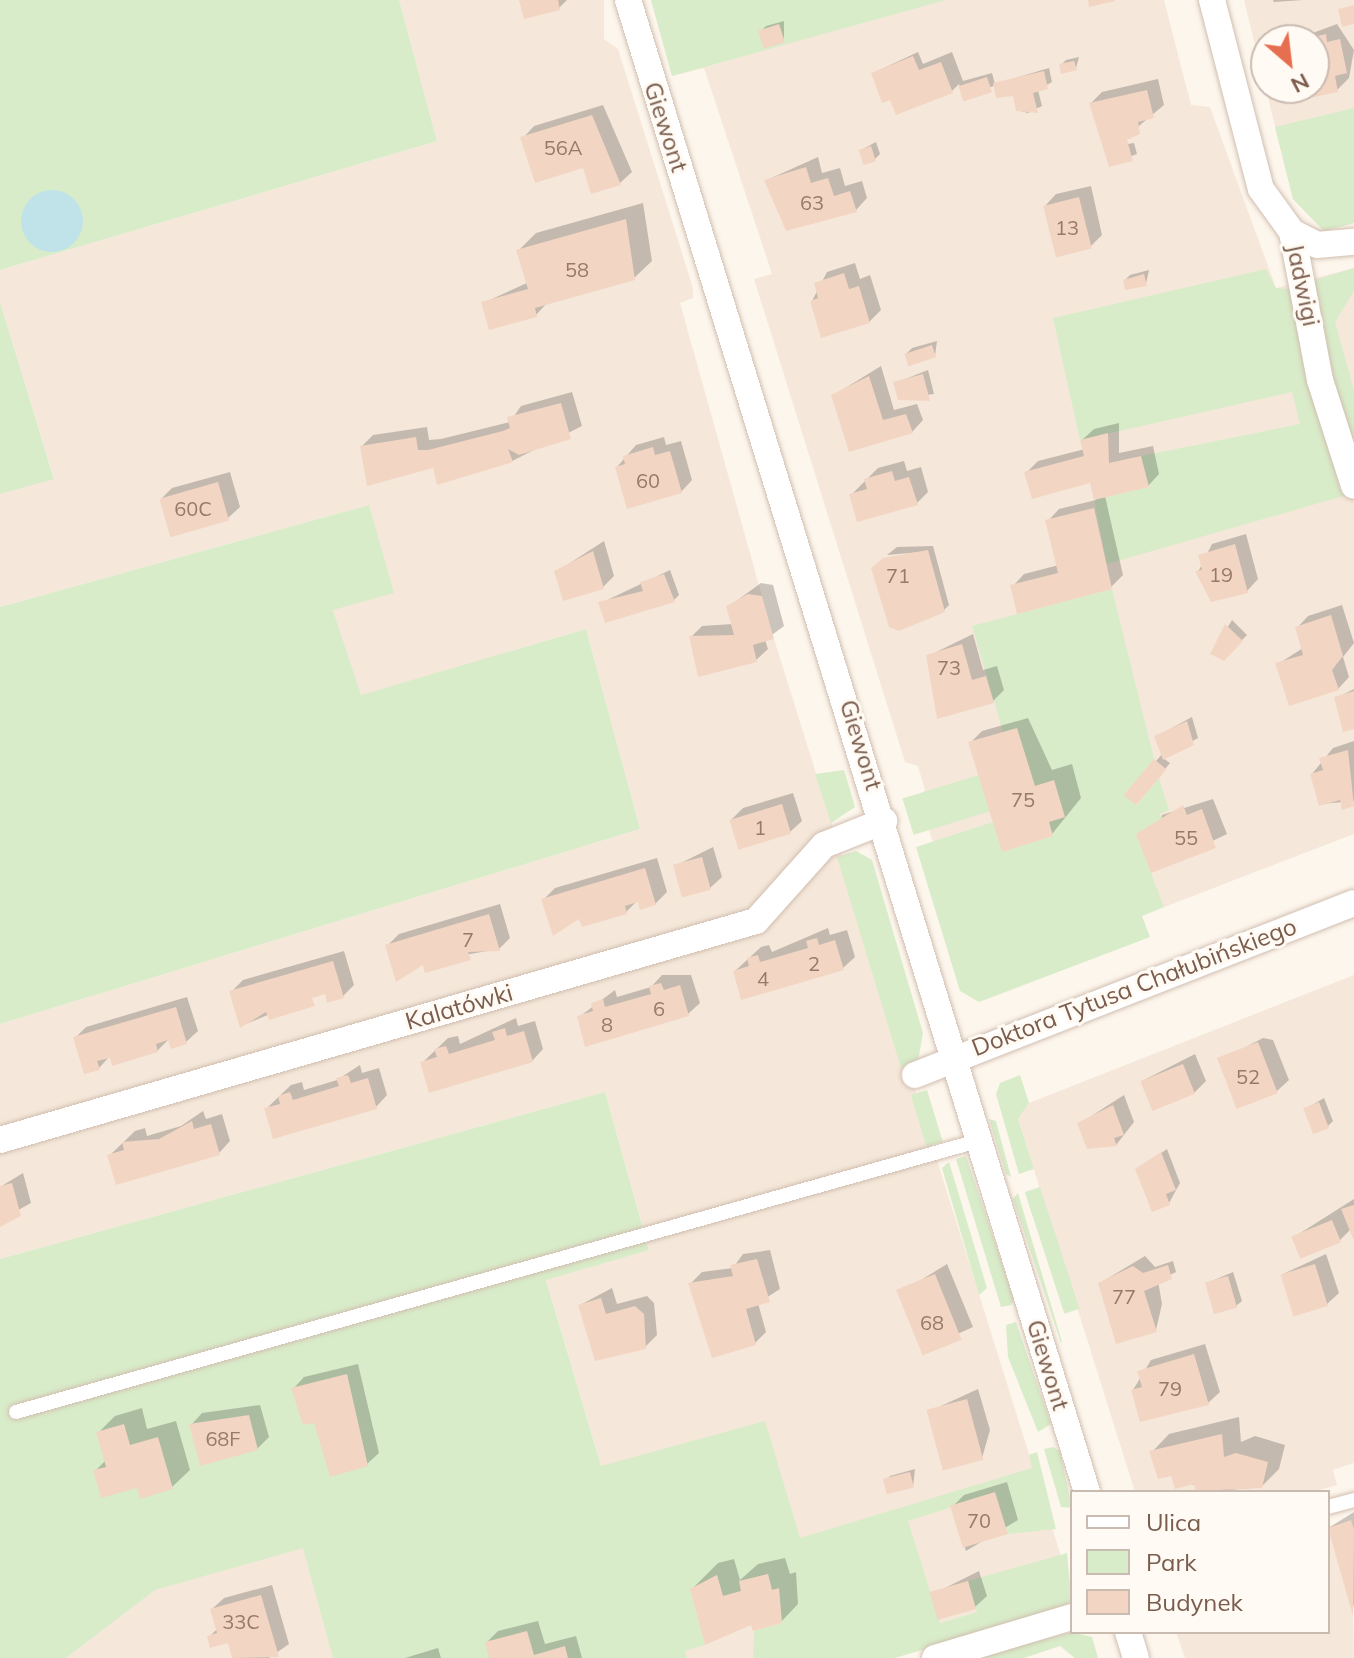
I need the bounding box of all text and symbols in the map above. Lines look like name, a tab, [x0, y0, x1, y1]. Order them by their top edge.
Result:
north arrow	[1250, 24, 1330, 104]
text: N	[1286, 67, 1314, 100]
street label: Giewont	[638, 78, 694, 176]
house number: 56A	[544, 135, 582, 159]
house number: 63	[800, 190, 824, 214]
house number: 13	[1055, 215, 1079, 239]
street label: Jadwigi	[1280, 241, 1326, 329]
house number: 58	[565, 257, 589, 281]
house number: 60	[636, 468, 660, 492]
house number: 60C	[174, 496, 212, 520]
house number: 19	[1209, 562, 1233, 586]
house number: 71	[886, 563, 910, 587]
house number: 73	[937, 655, 961, 679]
street label: Giewont	[834, 696, 888, 794]
house number: 75	[1011, 787, 1035, 811]
house number: 1	[754, 815, 766, 839]
house number: 55	[1174, 825, 1198, 849]
street label: Doktora Tytusa Chałubińskiego	[968, 912, 1300, 1062]
house number: 7	[462, 927, 474, 951]
house number: 2	[808, 951, 820, 975]
house number: 4	[757, 966, 769, 990]
street label: Kalatówki	[402, 978, 516, 1036]
house number: 6	[653, 996, 665, 1020]
house number: 8	[601, 1012, 613, 1036]
house number: 52	[1236, 1064, 1260, 1088]
house number: 77	[1112, 1284, 1136, 1308]
house number: 68	[920, 1310, 944, 1334]
street label: Giewont	[1021, 1316, 1075, 1414]
house number: 79	[1158, 1376, 1182, 1400]
house number: 68F	[205, 1426, 241, 1450]
legend	[1070, 1490, 1330, 1634]
text: Ulica	[1146, 1507, 1201, 1537]
house number: 70	[967, 1508, 991, 1532]
text: Park	[1146, 1547, 1197, 1577]
text: Budynek	[1146, 1587, 1243, 1617]
house number: 33C	[222, 1609, 260, 1633]

